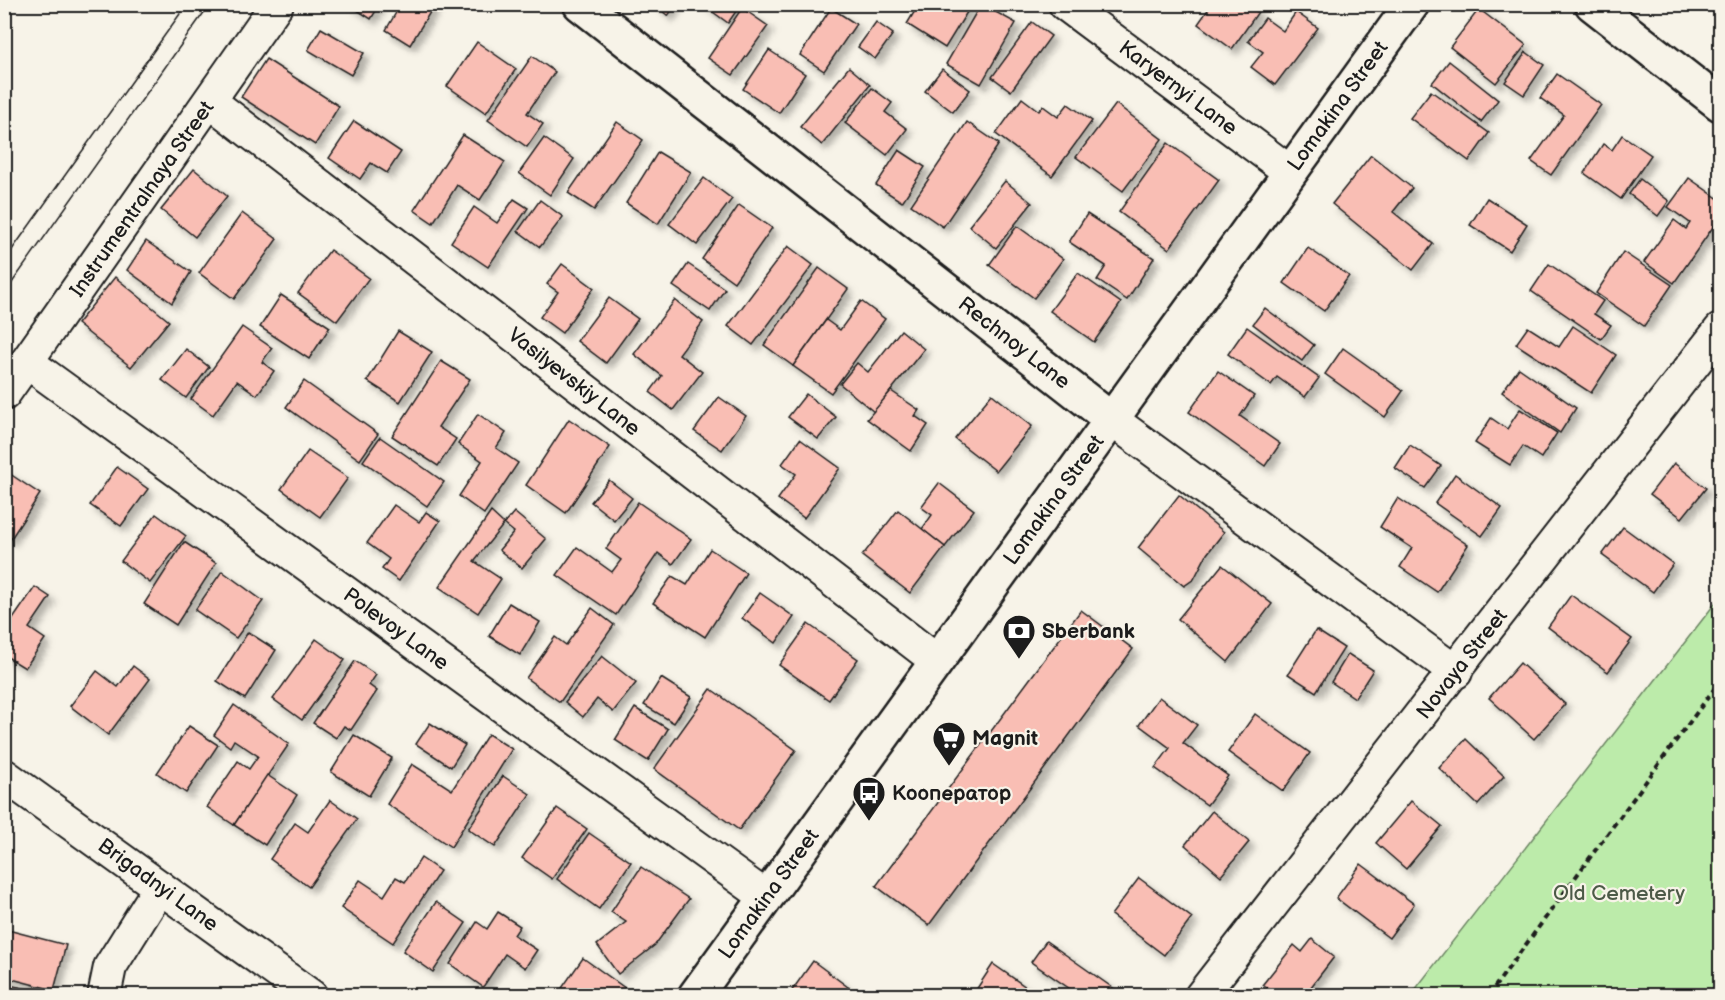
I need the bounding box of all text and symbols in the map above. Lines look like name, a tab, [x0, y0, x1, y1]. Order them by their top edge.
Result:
street label: Karyernyi Lane	[1114, 35, 1242, 141]
street label: Lomakina Street	[1282, 36, 1394, 176]
street label: Instrumentralnaya Street	[65, 96, 220, 302]
street label: Rechnoy Lane	[953, 292, 1075, 394]
street label: Vasilyevskiy Lane	[503, 323, 645, 441]
street label: Lomakina Street	[998, 430, 1110, 570]
street label: Polevoy Lane	[338, 582, 454, 676]
street label: Novaya Street	[1411, 603, 1513, 724]
bank icon: Sberbank	[1001, 613, 1037, 660]
place label: Sberbank	[1042, 619, 1135, 644]
supermarket icon: Magnit	[931, 720, 967, 767]
place label: Magnit	[972, 726, 1038, 751]
bus stop icon: Кооператор	[851, 775, 887, 822]
place label: Кооператор	[892, 781, 1012, 806]
street label: Lomakina Street	[713, 824, 825, 964]
street label: Brigadnyi Lane	[93, 833, 223, 937]
park label: Old Cemetery	[1553, 881, 1685, 906]

